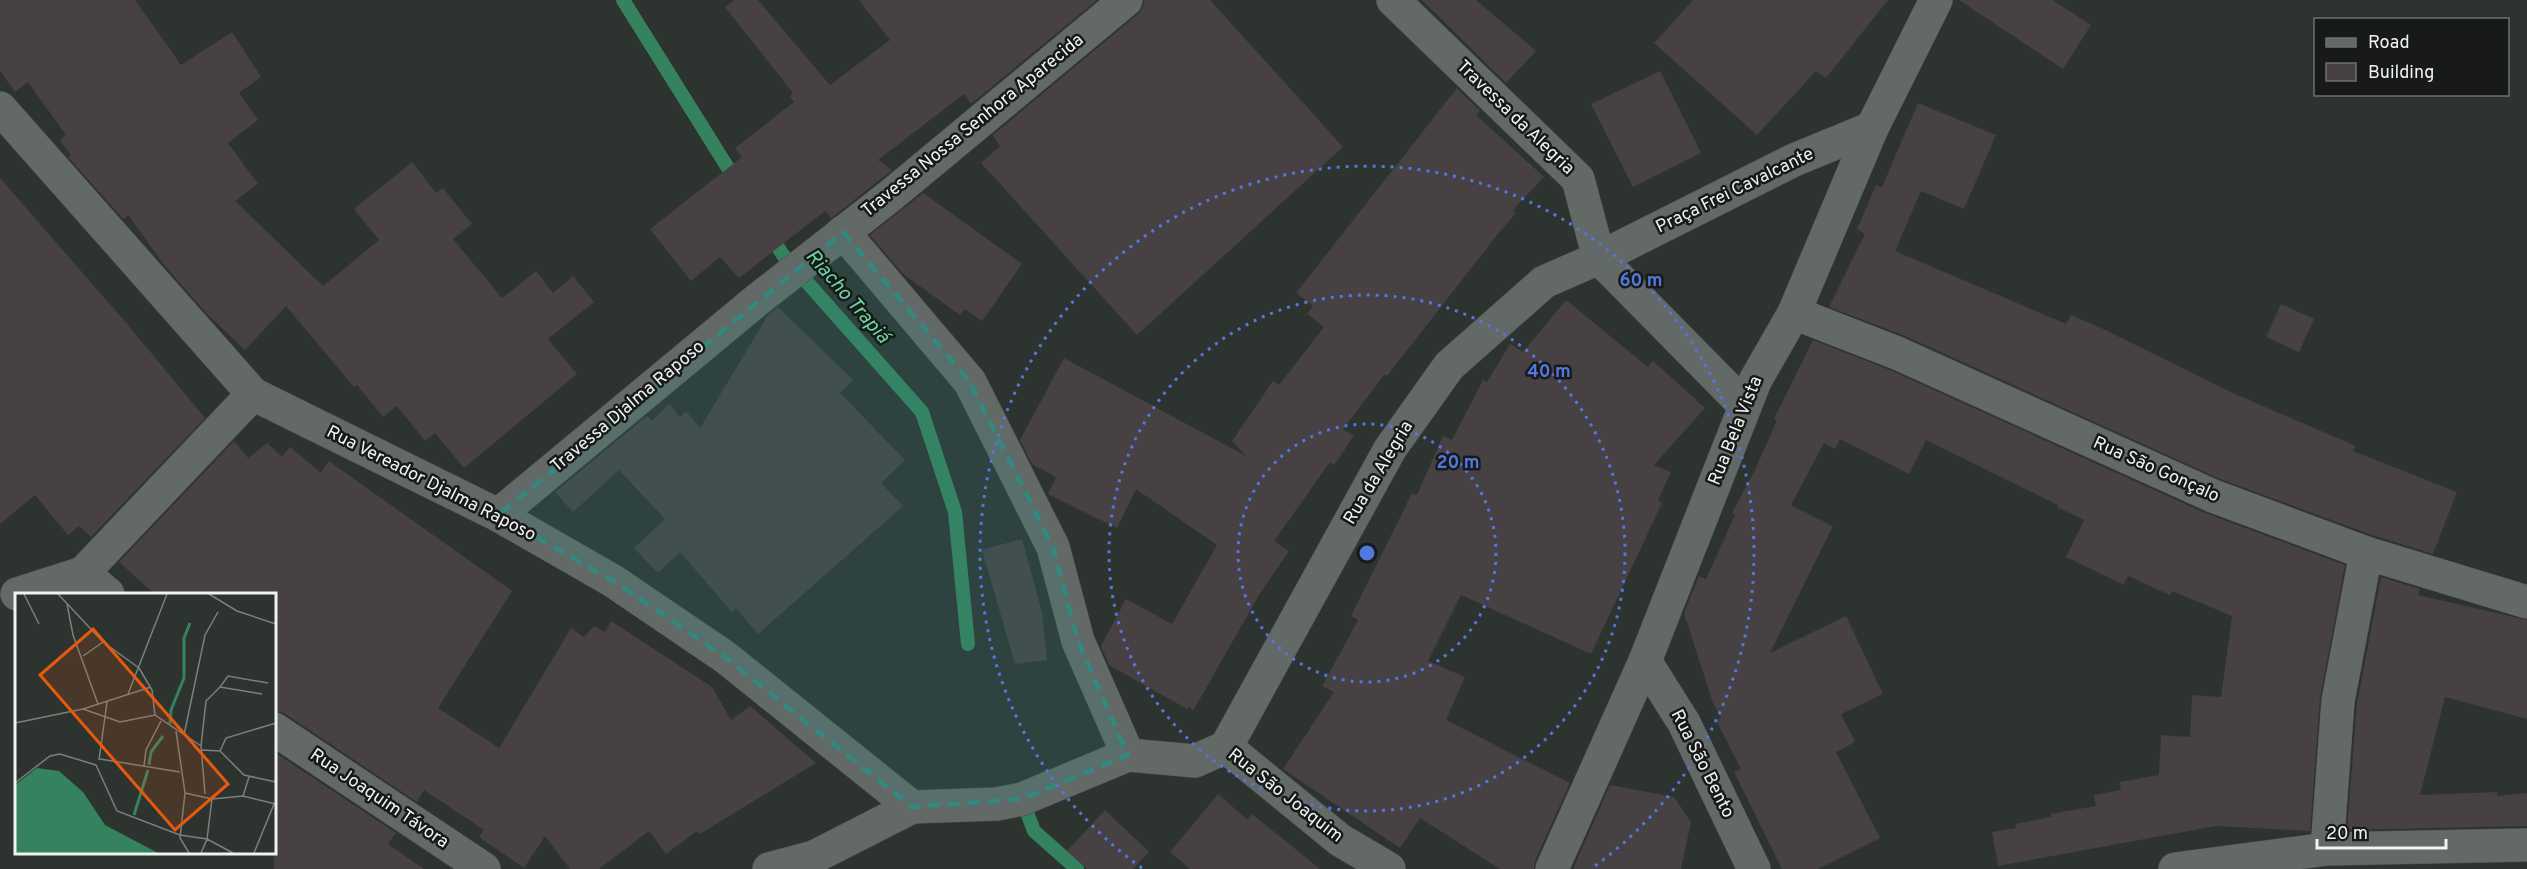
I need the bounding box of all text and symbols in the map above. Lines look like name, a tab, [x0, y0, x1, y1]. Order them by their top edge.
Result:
legend	[2314, 18, 2509, 96]
street label: Travessa Nossa Senhora Aparecida	[857, 29, 1089, 223]
text: Road	[2368, 32, 2410, 55]
street label: Travessa da Alegria	[1451, 56, 1579, 180]
text: Building	[2368, 62, 2434, 85]
street label: Praça Frei Cavalcante	[1652, 143, 1818, 239]
water label: Riacho Trapiá	[799, 244, 896, 351]
text: 60 m	[1619, 270, 1663, 293]
street label: Travessa Djalma Raposo	[546, 336, 710, 478]
text: 40 m	[1527, 361, 1571, 384]
street label: Rua Bela Vista	[1704, 373, 1768, 489]
street label: Rua da Alegria	[1339, 417, 1419, 529]
street label: Rua Vereador Djalma Raposo	[322, 421, 540, 547]
street label: Rua São Gonçalo	[2089, 432, 2223, 508]
text: 20 m	[1436, 452, 1480, 475]
centre of rings	[1357, 543, 1377, 563]
inset map	[15, 593, 276, 854]
street label: Rua São Bento	[1665, 706, 1739, 822]
street label: Rua Joaquim Távora	[305, 744, 453, 854]
street label: Rua São Joaquim	[1223, 744, 1347, 848]
scale bar	[2317, 812, 2446, 850]
text: 20 m	[2326, 823, 2368, 846]

